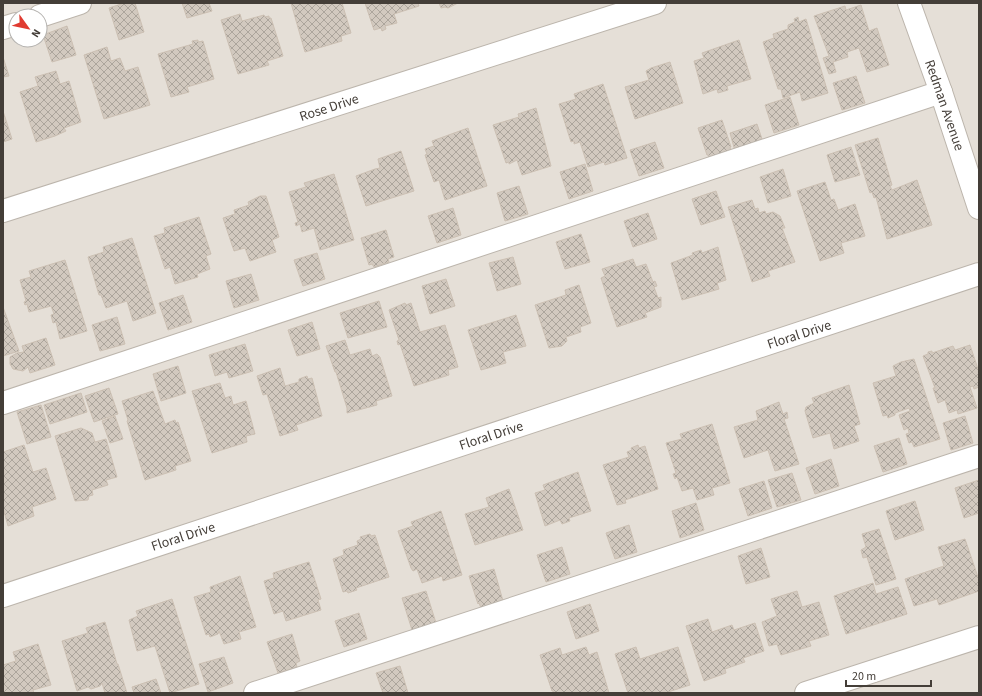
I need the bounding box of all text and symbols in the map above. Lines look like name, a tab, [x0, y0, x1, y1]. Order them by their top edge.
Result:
north arrow	[8, 8, 48, 48]
text: N	[28, 26, 44, 40]
street label: Redman Avenue	[919, 57, 969, 153]
street label: Rose Drive	[297, 89, 362, 127]
street label: Floral Drive	[765, 315, 834, 355]
street label: Floral Drive	[457, 416, 526, 456]
street label: Floral Drive	[149, 517, 218, 557]
scale bar	[846, 662, 931, 688]
text: 20 m	[852, 668, 876, 685]

